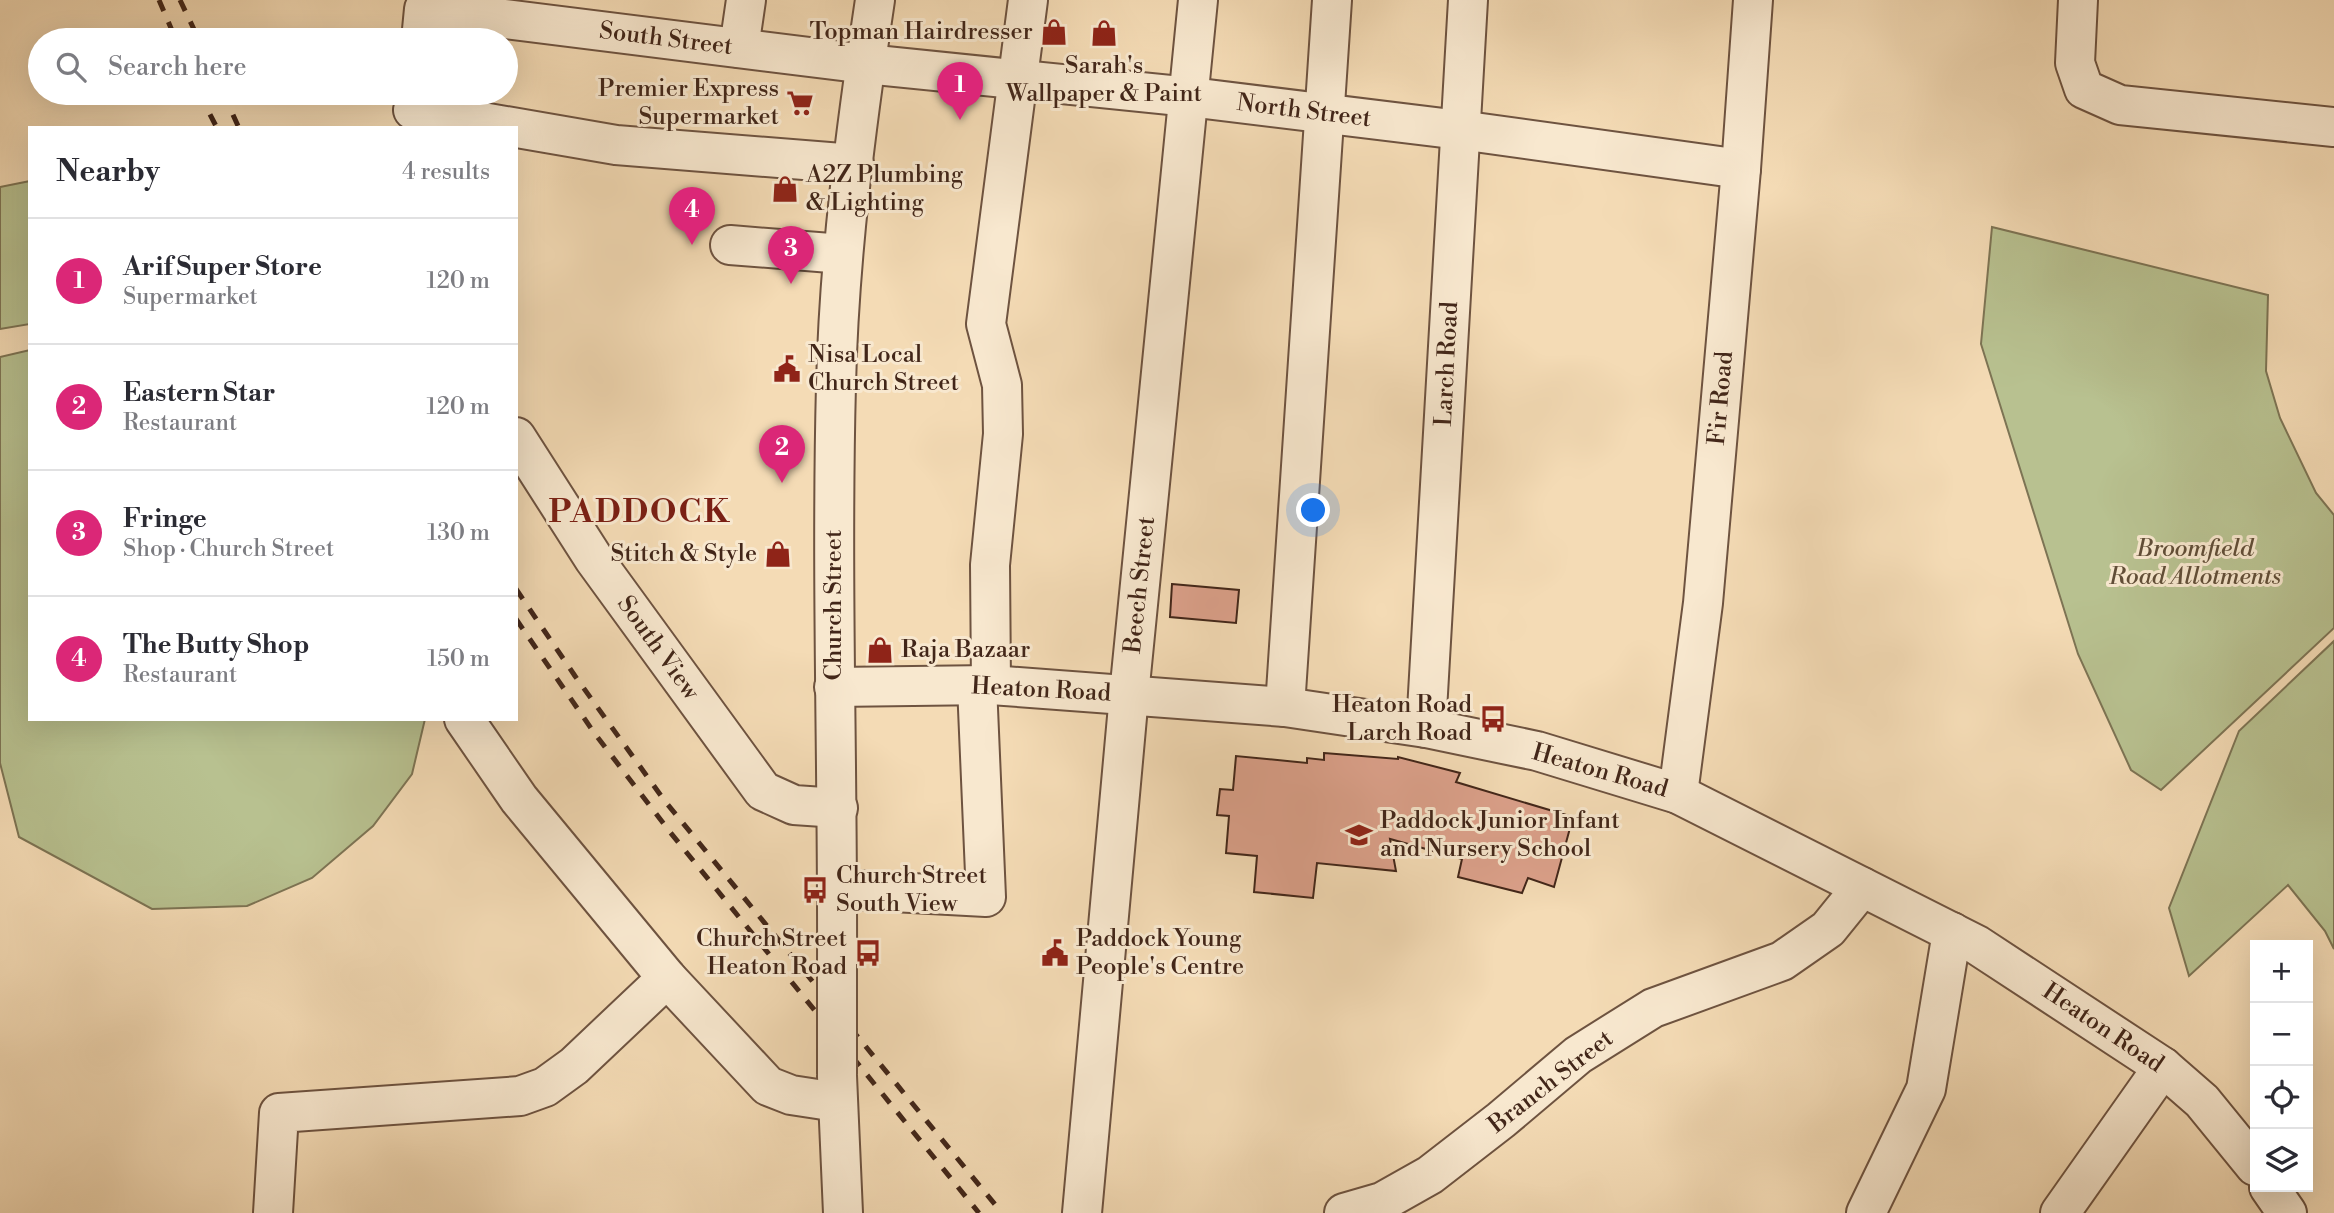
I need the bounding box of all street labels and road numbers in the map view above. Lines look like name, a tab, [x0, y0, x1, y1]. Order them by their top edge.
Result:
street label: South Street	[598, 16, 735, 62]
street label: North Street	[1235, 88, 1373, 134]
street label: Larch Road	[1429, 300, 1465, 427]
street label: Fir Road	[1702, 349, 1740, 446]
street label: Beech Street	[1118, 515, 1162, 656]
street label: Church Street	[819, 529, 849, 680]
street label: South View	[610, 590, 707, 707]
street label: Heaton Road	[970, 671, 1112, 709]
street label: Heaton Road	[1529, 737, 1672, 805]
street label: Heaton Road	[2037, 976, 2170, 1080]
street label: Branch Street	[1482, 1024, 1620, 1141]

